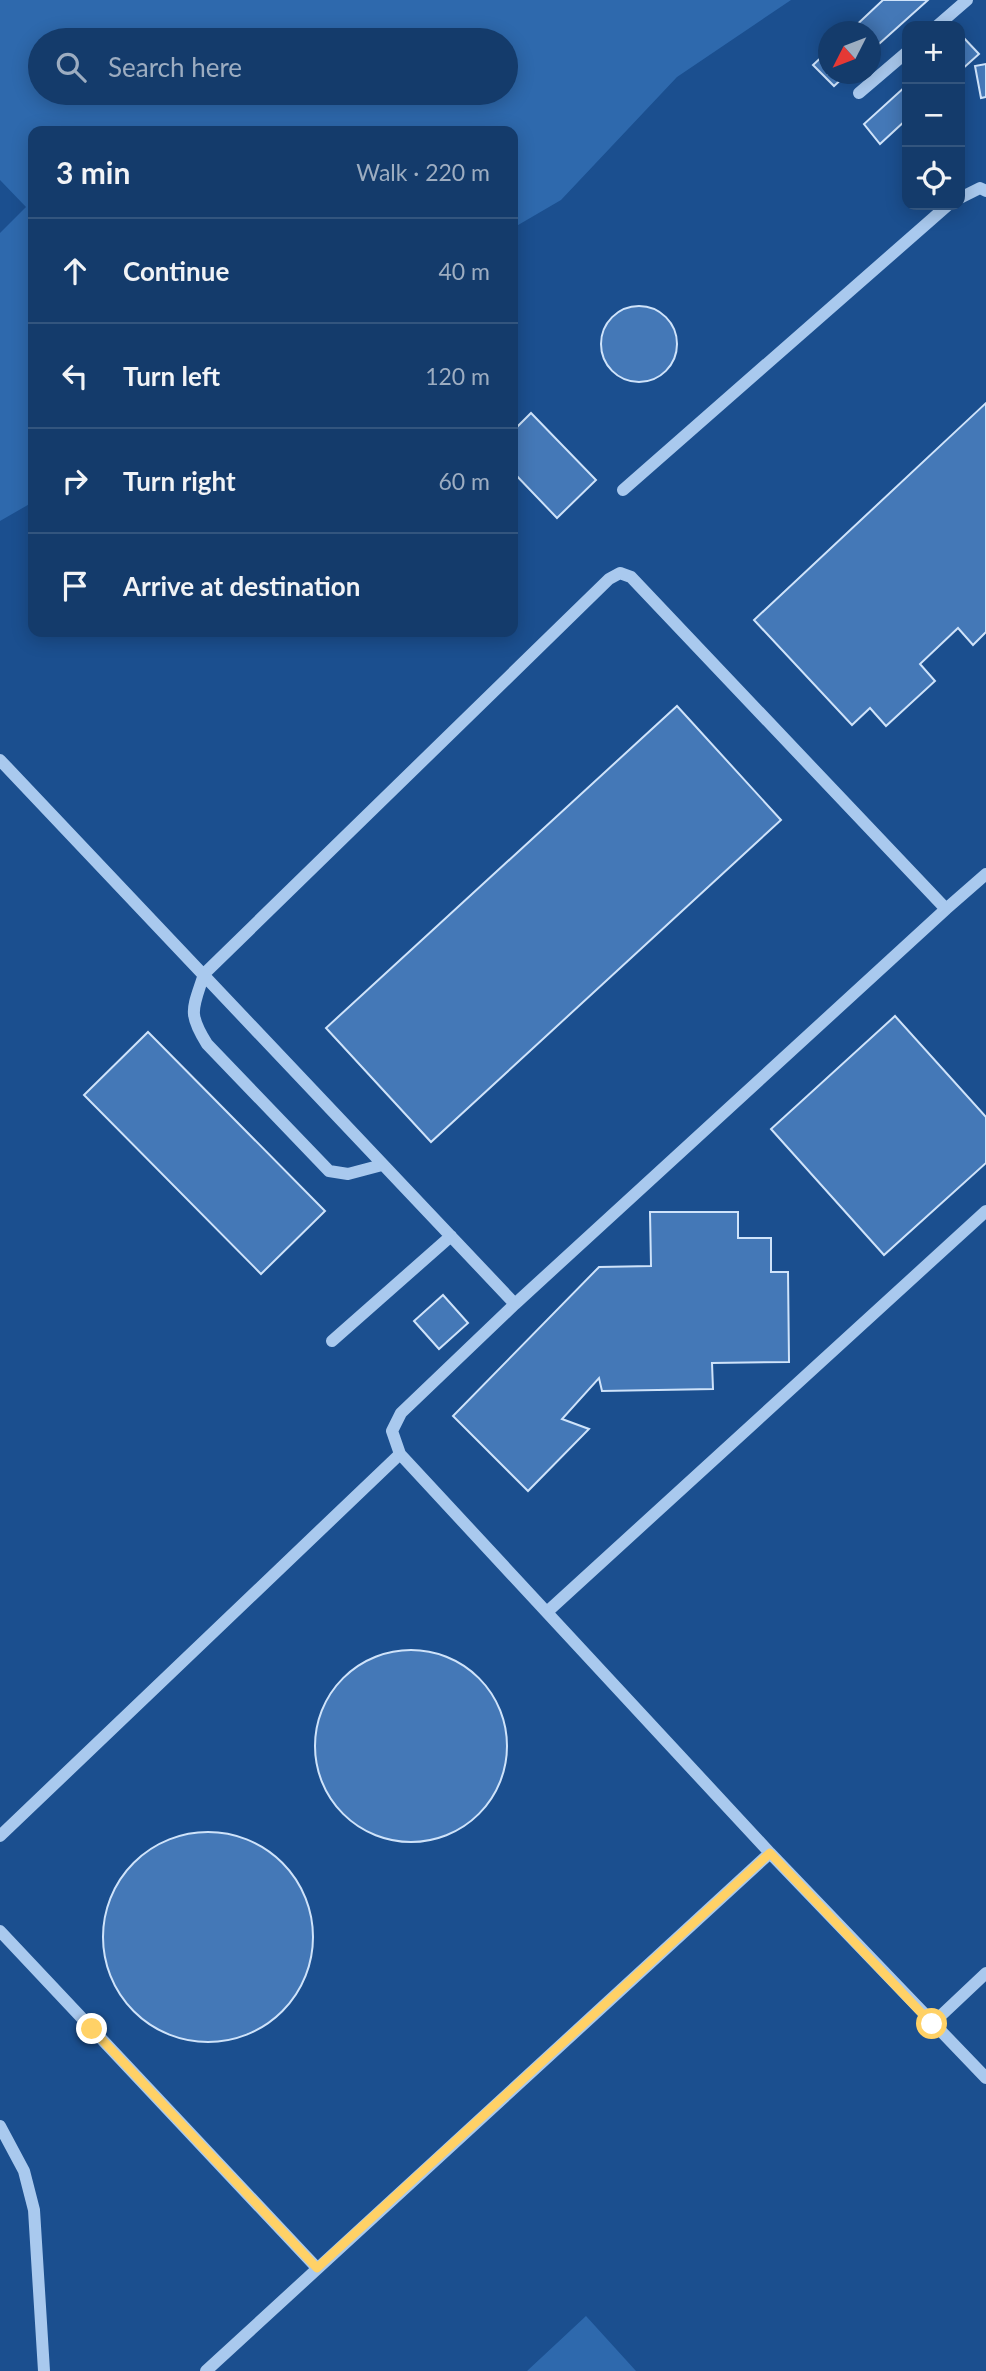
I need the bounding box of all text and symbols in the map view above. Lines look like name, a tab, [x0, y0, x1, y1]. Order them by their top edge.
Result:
north arrow	[818, 21, 881, 84]
map controls	[902, 21, 965, 210]
button: +	[902, 21, 965, 84]
search box	[28, 28, 518, 105]
icon: search	[52, 48, 90, 86]
text: Search here	[108, 51, 242, 83]
button: −	[902, 84, 965, 147]
button: locate	[902, 147, 965, 210]
text: 3 min	[56, 154, 130, 190]
text: Walk · 220 m	[356, 158, 490, 186]
icon: ahead	[56, 252, 94, 290]
text: Continue	[123, 255, 229, 287]
text: 40 m	[439, 257, 490, 285]
icon: left	[56, 357, 94, 395]
text: Turn left	[123, 360, 220, 392]
text: 120 m	[425, 362, 490, 390]
icon: right	[56, 462, 94, 500]
text: Turn right	[123, 465, 236, 497]
text: 60 m	[439, 467, 490, 495]
icon: arrive	[56, 567, 94, 605]
text: Arrive at destination	[123, 570, 360, 602]
route start	[916, 2008, 947, 2039]
route end	[76, 2013, 107, 2044]

